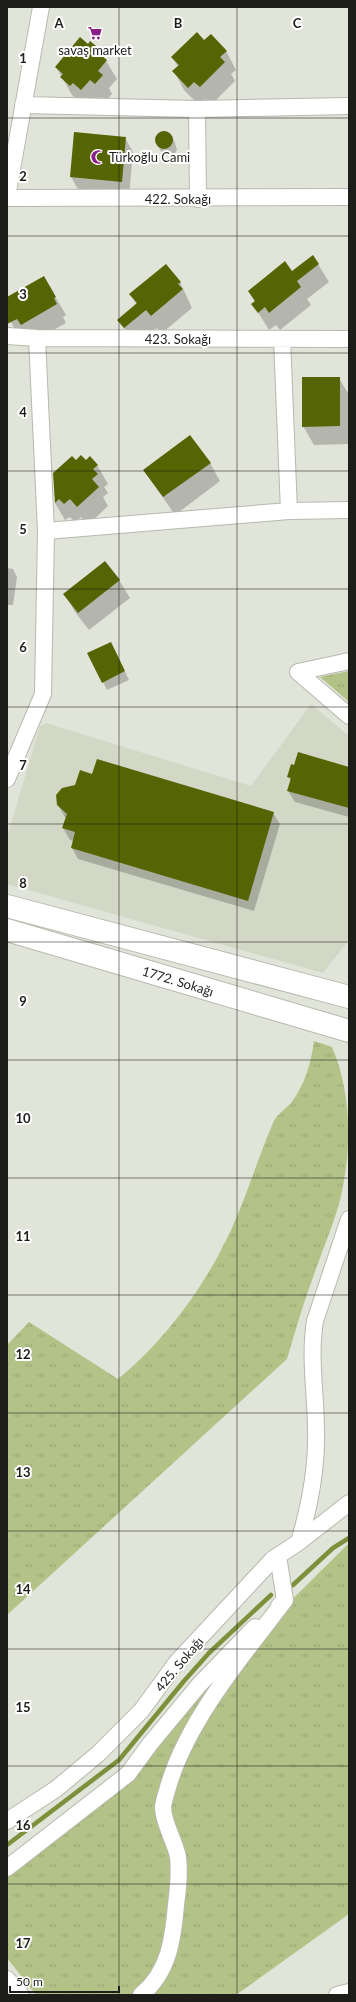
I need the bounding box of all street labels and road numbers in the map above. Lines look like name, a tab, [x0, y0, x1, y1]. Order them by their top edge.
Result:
street label: 422. Sokağı	[145, 191, 211, 207]
street label: 423. Sokağı	[145, 331, 211, 347]
street label: 1772. Sokağı	[140, 963, 216, 999]
street label: 425. Sokağı	[152, 1633, 206, 1695]

